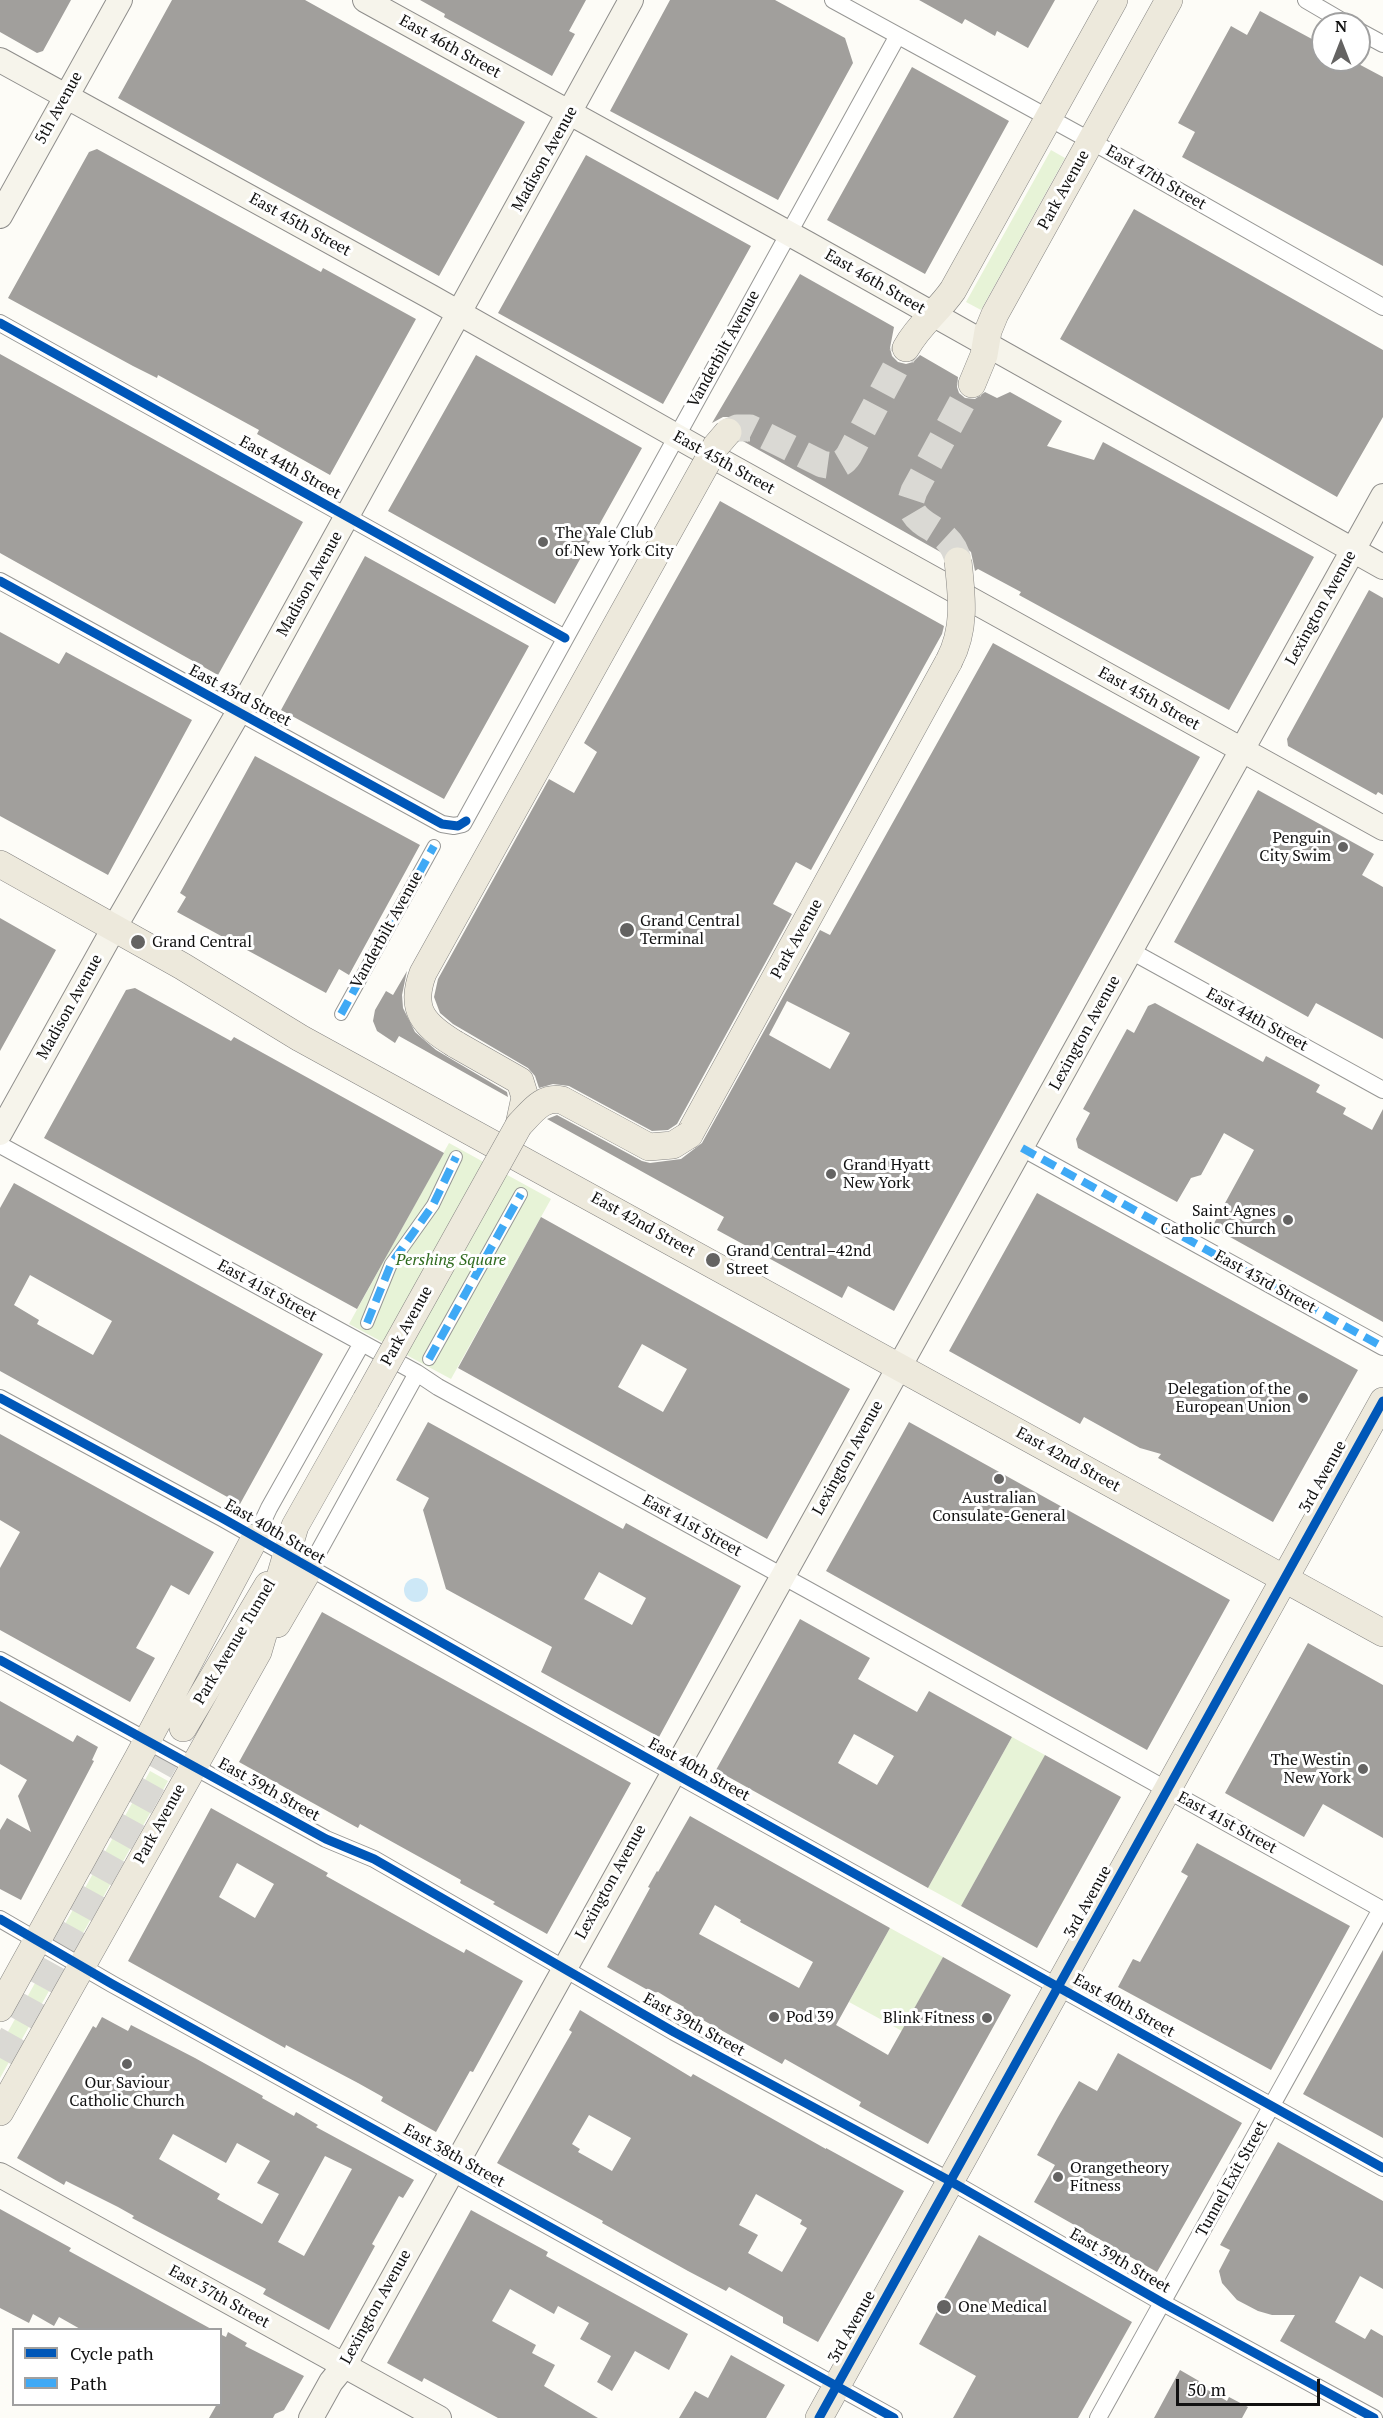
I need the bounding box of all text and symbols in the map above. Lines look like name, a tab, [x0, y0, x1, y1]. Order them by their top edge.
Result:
street label: East 46th Street	[396, 11, 504, 83]
north arrow	[1311, 12, 1371, 72]
text: N	[1335, 15, 1347, 37]
street label: 5th Avenue	[31, 68, 87, 148]
street label: Madison Avenue	[508, 103, 582, 215]
street label: East 47th Street	[1103, 142, 1209, 214]
street label: Park Avenue	[1034, 147, 1094, 233]
street label: East 45th Street	[246, 189, 354, 261]
street label: East 46th Street	[821, 245, 929, 319]
street label: Vanderbilt Avenue	[684, 287, 764, 411]
street label: East 45th Street	[670, 427, 778, 499]
street label: East 44th Street	[236, 432, 344, 504]
place label: The Yale Club of New York City	[555, 523, 674, 561]
street label: Madison Avenue	[273, 528, 347, 640]
marker: The Yale Club of New York City	[536, 535, 550, 549]
street label: Lexington Avenue	[1282, 547, 1360, 669]
street label: East 43rd Street	[186, 661, 294, 731]
street label: East 45th Street	[1095, 663, 1203, 735]
place label: Penguin City Swim	[1259, 828, 1331, 866]
marker: Penguin City Swim	[1336, 840, 1350, 854]
street label: Vanderbilt Avenue	[347, 868, 427, 992]
street label: Park Avenue	[767, 896, 827, 982]
place label: Grand Central Terminal	[640, 911, 740, 949]
marker: Grand Central Terminal	[618, 921, 636, 939]
place label: Grand Central	[152, 932, 252, 952]
marker: Grand Central	[129, 933, 147, 951]
street label: Madison Avenue	[33, 951, 107, 1063]
street label: Lexington Avenue	[1046, 972, 1124, 1094]
street label: East 44th Street	[1203, 984, 1311, 1056]
place label: Grand Hyatt New York	[843, 1155, 930, 1193]
marker: Grand Hyatt New York	[824, 1167, 838, 1181]
street label: East 42nd Street	[588, 1188, 698, 1262]
place label: Saint Agnes Catholic Church	[1161, 1201, 1276, 1239]
marker: Saint Agnes Catholic Church	[1281, 1213, 1295, 1227]
place label: Grand Central–42nd Street	[726, 1241, 871, 1279]
street label: East 43rd Street	[1211, 1246, 1319, 1318]
park label: Pershing Square	[396, 1250, 506, 1270]
marker: Grand Central–42nd Street	[704, 1251, 722, 1269]
street label: East 41st Street	[214, 1256, 320, 1326]
street label: Park Avenue	[377, 1283, 437, 1369]
place label: Delegation of the European Union	[1168, 1379, 1291, 1417]
marker: Delegation of the European Union	[1296, 1391, 1310, 1405]
street label: Lexington Avenue	[809, 1397, 887, 1519]
street label: East 42nd Street	[1013, 1423, 1123, 1497]
street label: 3rd Avenue	[1295, 1437, 1351, 1517]
marker: Australian Consulate-General	[992, 1472, 1006, 1486]
place label: Australian Consulate-General	[932, 1488, 1066, 1526]
street label: East 41st Street	[639, 1491, 745, 1561]
street label: East 40th Street	[221, 1495, 329, 1569]
street label: Park Avenue Tunnel	[190, 1576, 280, 1708]
street label: East 40th Street	[645, 1734, 753, 1806]
place label: The Westin New York	[1271, 1750, 1351, 1788]
street label: East 39th Street	[215, 1754, 323, 1826]
marker: The Westin New York	[1356, 1762, 1370, 1776]
street label: Park Avenue	[130, 1781, 190, 1867]
street label: East 41st Street	[1174, 1788, 1280, 1858]
street label: Lexington Avenue	[572, 1821, 650, 1943]
street label: 3rd Avenue	[1060, 1862, 1116, 1942]
street label: East 40th Street	[1070, 1970, 1178, 2042]
street label: East 39th Street	[640, 1989, 748, 2061]
place label: Pod 39	[786, 2007, 834, 2027]
place label: Blink Fitness	[883, 2008, 975, 2028]
marker: Pod 39	[767, 2010, 781, 2024]
marker: Blink Fitness	[980, 2011, 994, 2025]
marker: Our Saviour Catholic Church	[120, 2057, 134, 2071]
place label: Our Saviour Catholic Church	[69, 2073, 185, 2111]
street label: Tunnel Exit Street	[1192, 2118, 1272, 2240]
street label: East 38th Street	[400, 2120, 508, 2192]
place label: Orangetheory Fitness	[1070, 2158, 1169, 2196]
marker: Orangetheory Fitness	[1051, 2170, 1065, 2184]
street label: East 39th Street	[1066, 2224, 1174, 2298]
street label: Lexington Avenue	[337, 2246, 415, 2368]
street label: East 37th Street	[165, 2261, 273, 2333]
street label: 3rd Avenue	[824, 2287, 880, 2367]
place label: One Medical	[958, 2297, 1047, 2317]
marker: One Medical	[935, 2298, 953, 2316]
legend	[12, 2328, 222, 2406]
text: Cycle path	[70, 2341, 154, 2365]
scale bar	[1179, 2367, 1323, 2405]
text: Path	[70, 2371, 107, 2395]
text: 50 m	[1187, 2377, 1226, 2401]

